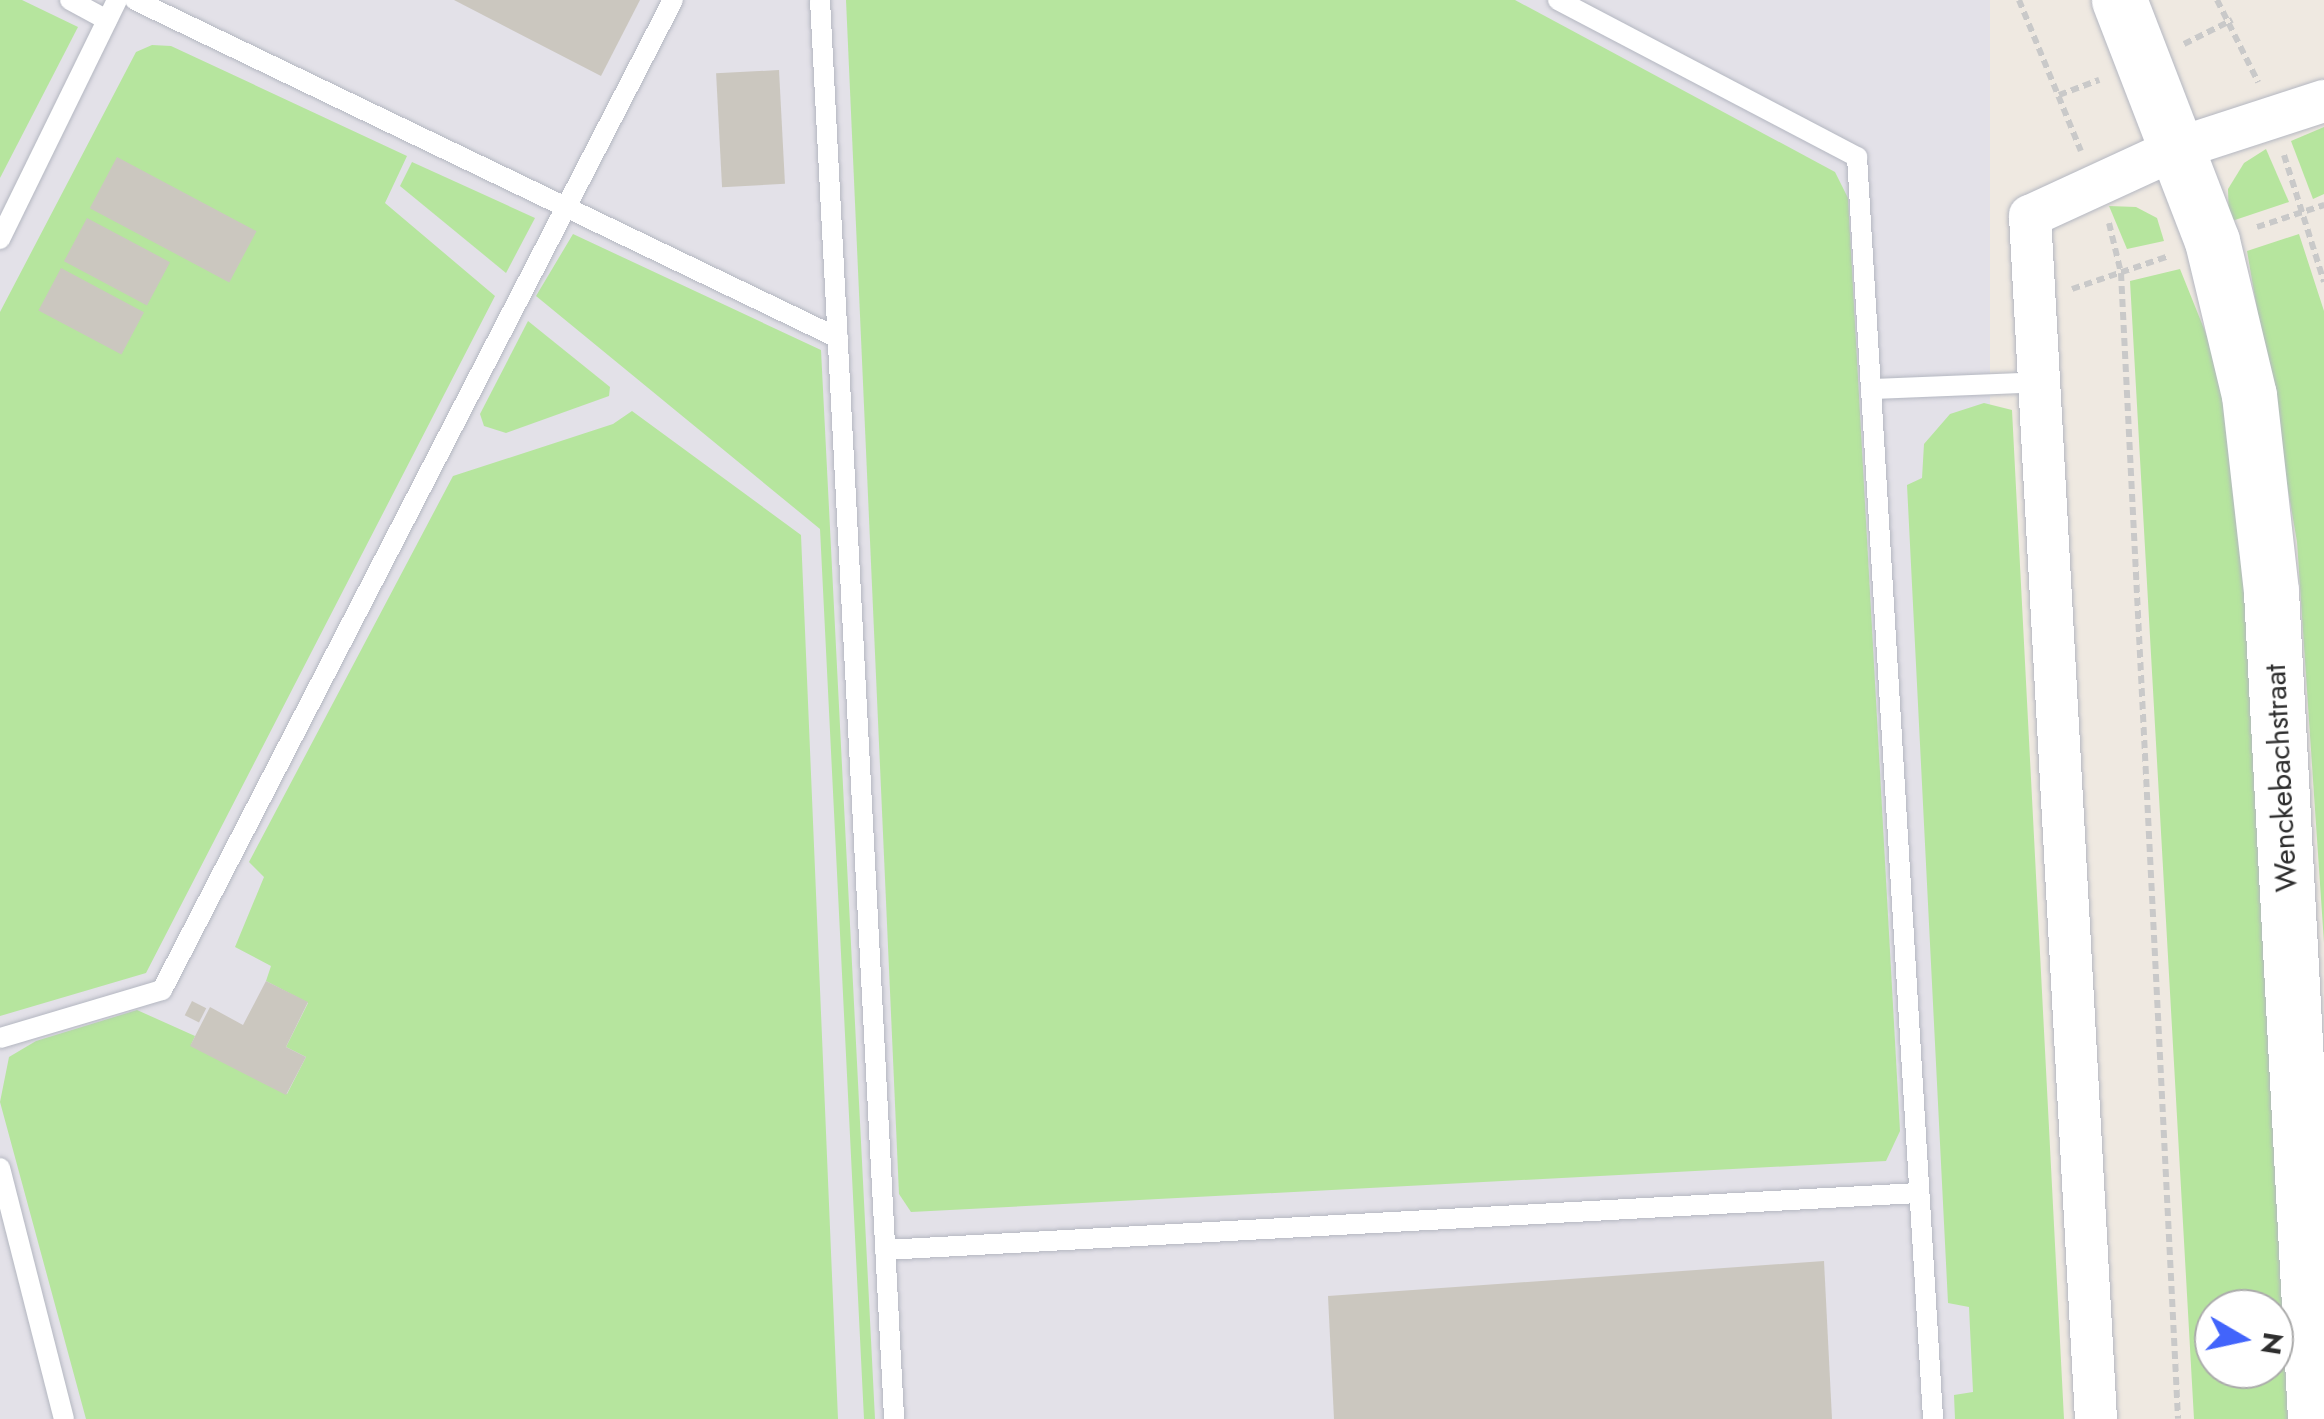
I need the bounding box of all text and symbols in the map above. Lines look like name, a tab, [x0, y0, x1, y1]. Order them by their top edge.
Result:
street label: Wenckebachstraat	[2257, 663, 2305, 893]
north arrow	[2194, 1289, 2294, 1389]
text: N	[2250, 1329, 2294, 1358]

